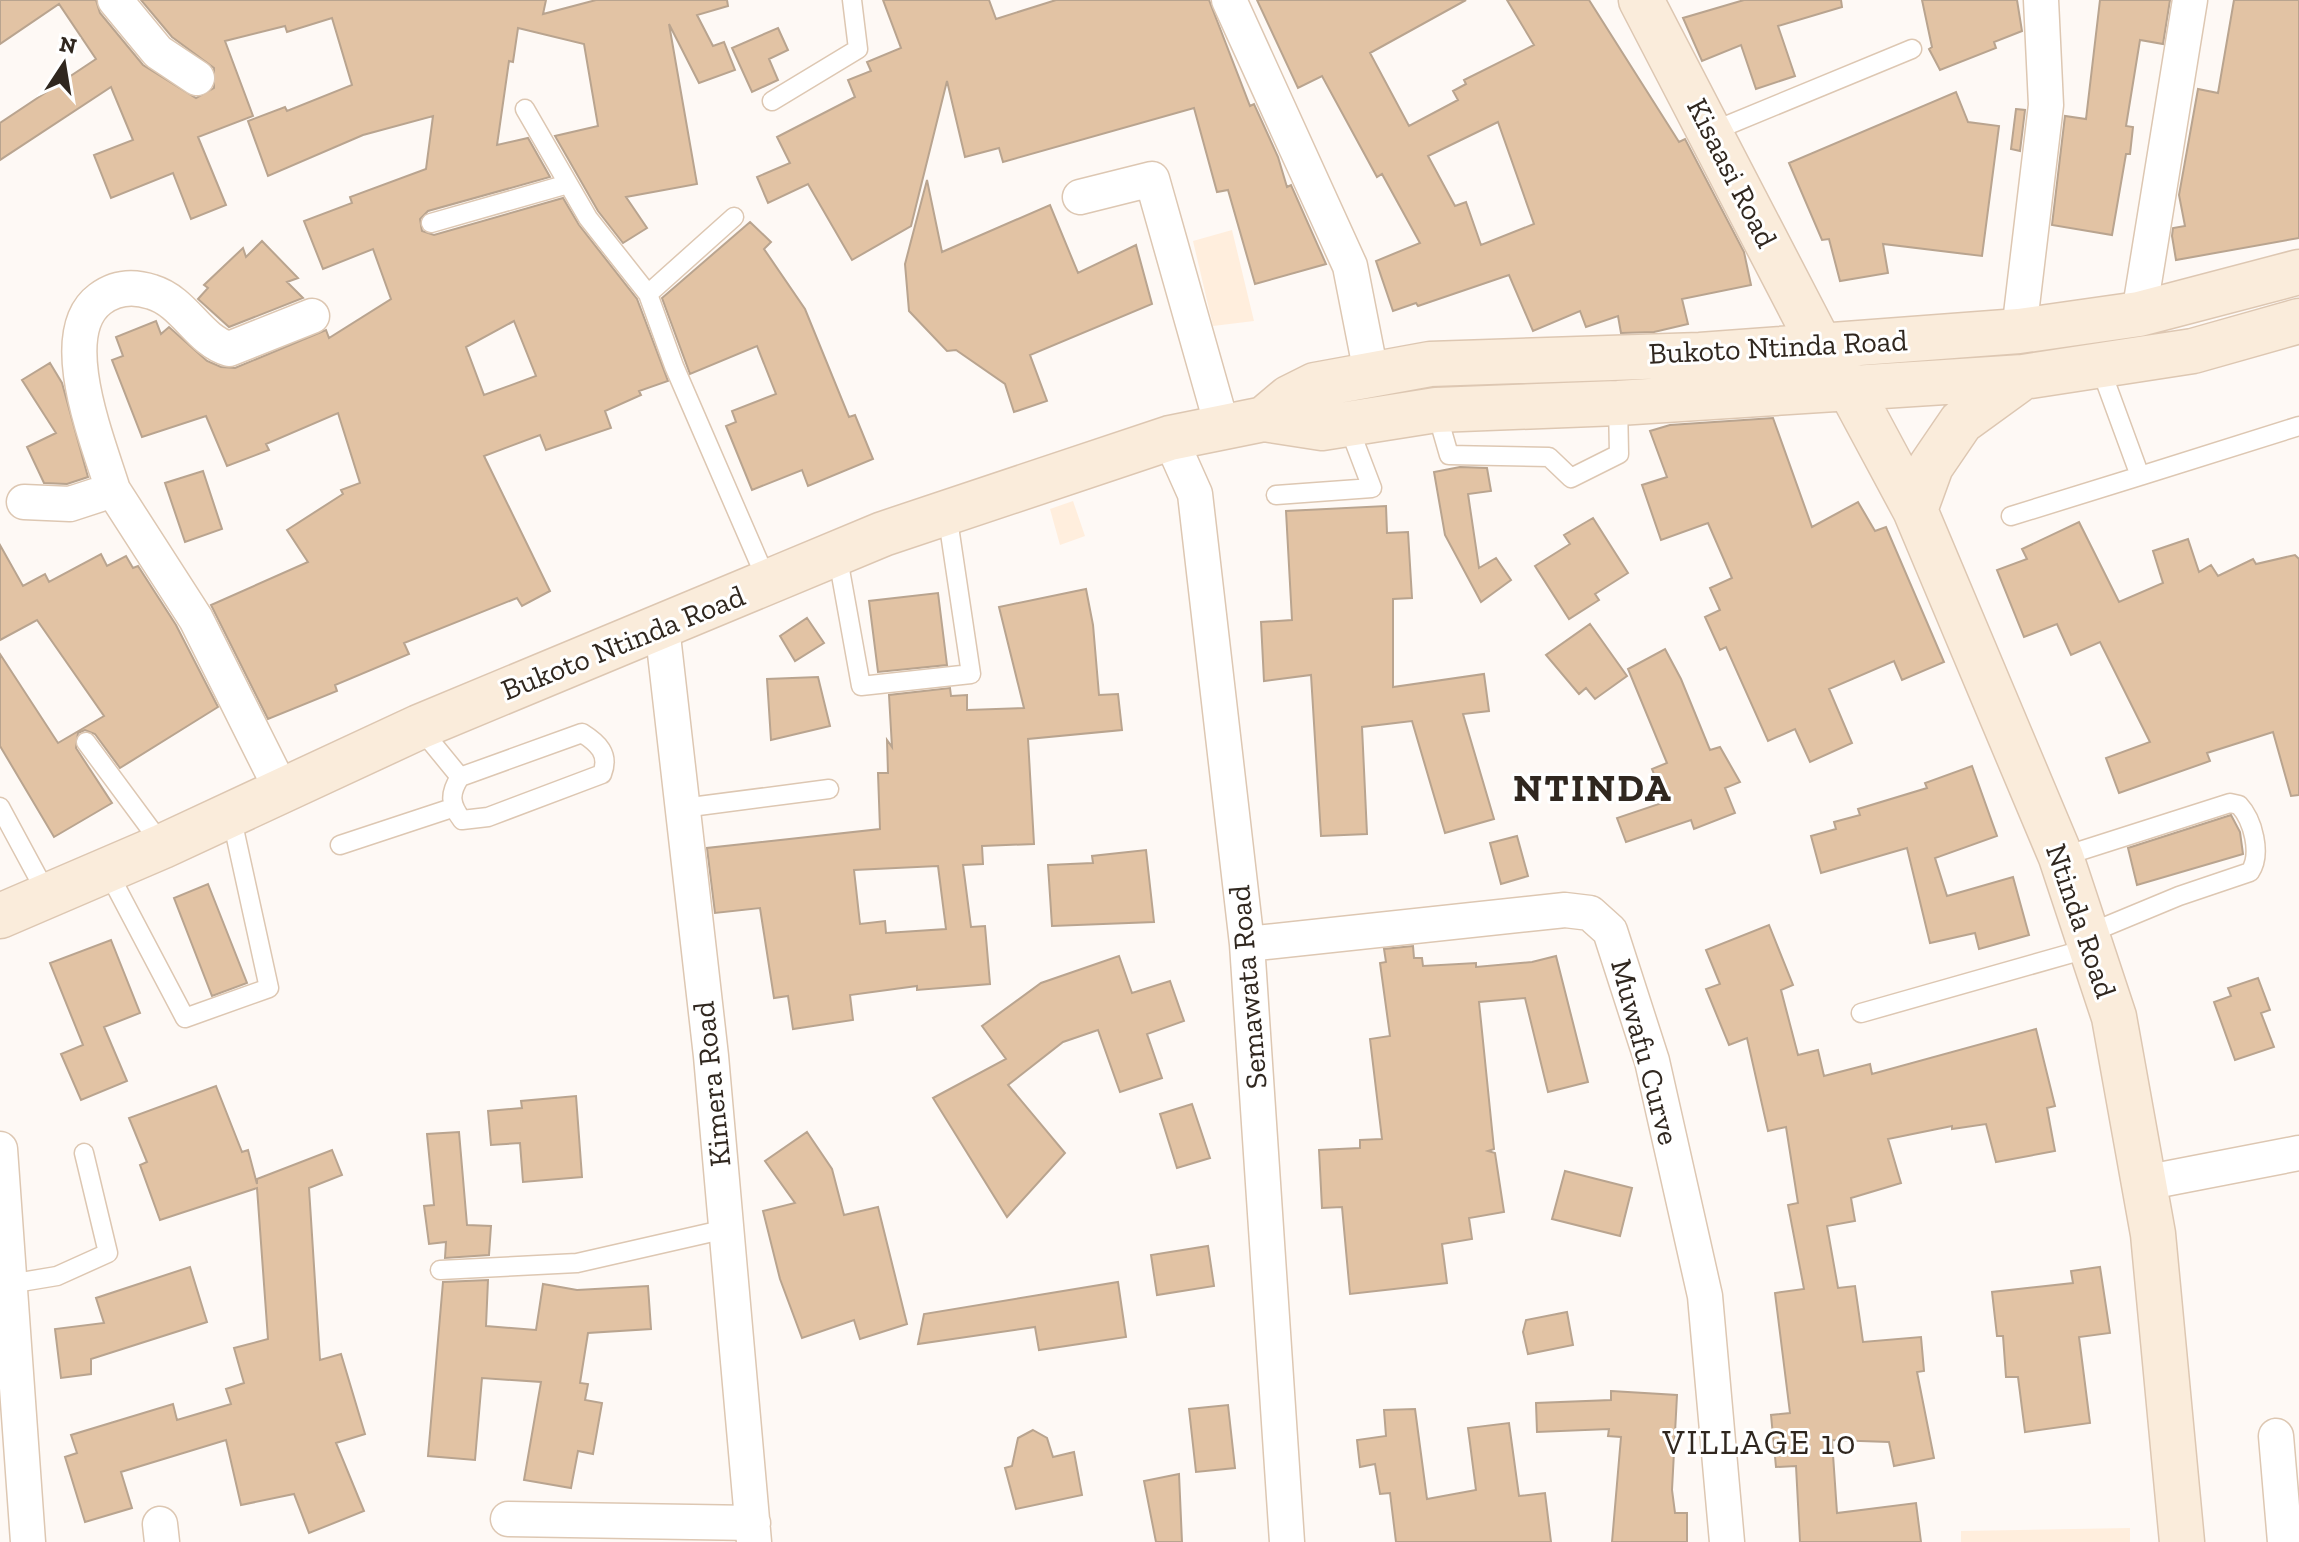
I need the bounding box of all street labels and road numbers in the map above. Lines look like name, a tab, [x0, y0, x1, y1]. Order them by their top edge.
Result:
street label: Kisaasi Road	[1679, 92, 1785, 254]
street label: Bukoto Ntinda Road	[1648, 322, 1909, 372]
street label: Bukoto Ntinda Road	[496, 578, 750, 708]
street label: Ntinda Road	[2038, 839, 2124, 1003]
street label: Semawata Road	[1221, 883, 1275, 1090]
street label: Muwafu Curve	[1603, 955, 1687, 1149]
street label: Kimera Road	[685, 999, 739, 1168]

